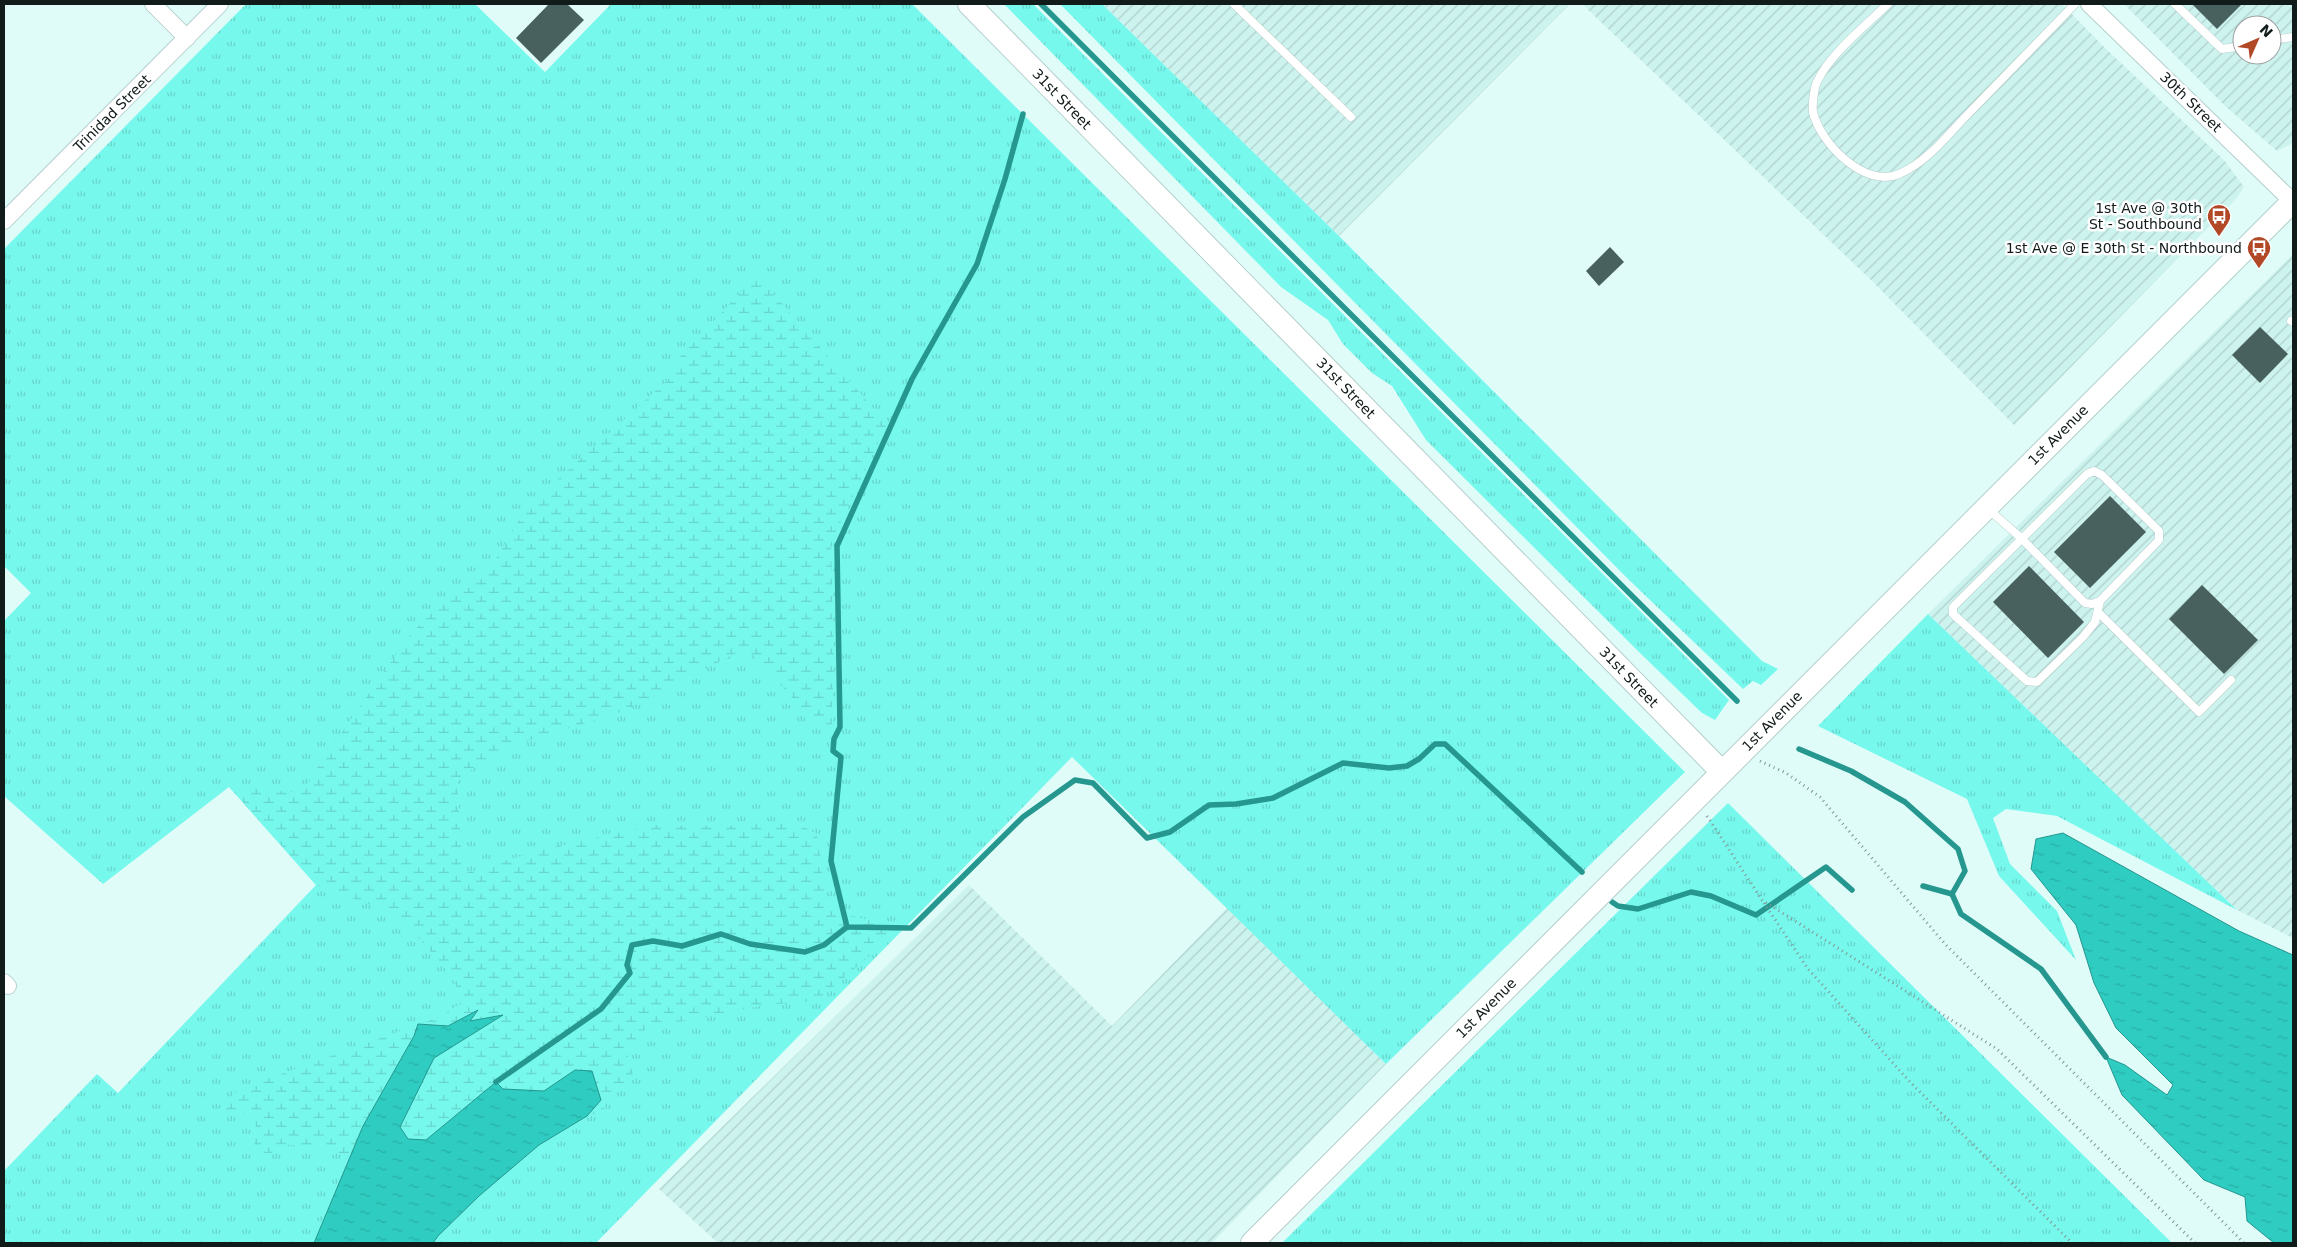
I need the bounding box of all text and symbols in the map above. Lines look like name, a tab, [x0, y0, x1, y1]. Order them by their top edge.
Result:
north arrow	[2232, 15, 2282, 65]
text: N	[2256, 21, 2276, 41]
street label: 31st Street	[1029, 66, 1095, 133]
street label: 30th Street	[2157, 69, 2225, 136]
street label: Trinidad Street	[69, 71, 154, 156]
place label: 1st Ave @ 30th St - Southbound	[2089, 200, 2202, 232]
bus stop icon: 1st Ave @ 30th St - Southbound	[2206, 203, 2232, 237]
bus stop icon: 1st Ave @ E 30th St - Northbound	[2246, 235, 2272, 269]
place label: 1st Ave @ E 30th St - Northbound	[2006, 240, 2242, 256]
street label: 31st Street	[1313, 355, 1379, 422]
street label: 1st Avenue	[2025, 402, 2091, 468]
street label: 31st Street	[1596, 644, 1662, 711]
street label: 1st Avenue	[1739, 688, 1805, 754]
street label: 1st Avenue	[1453, 975, 1519, 1041]

